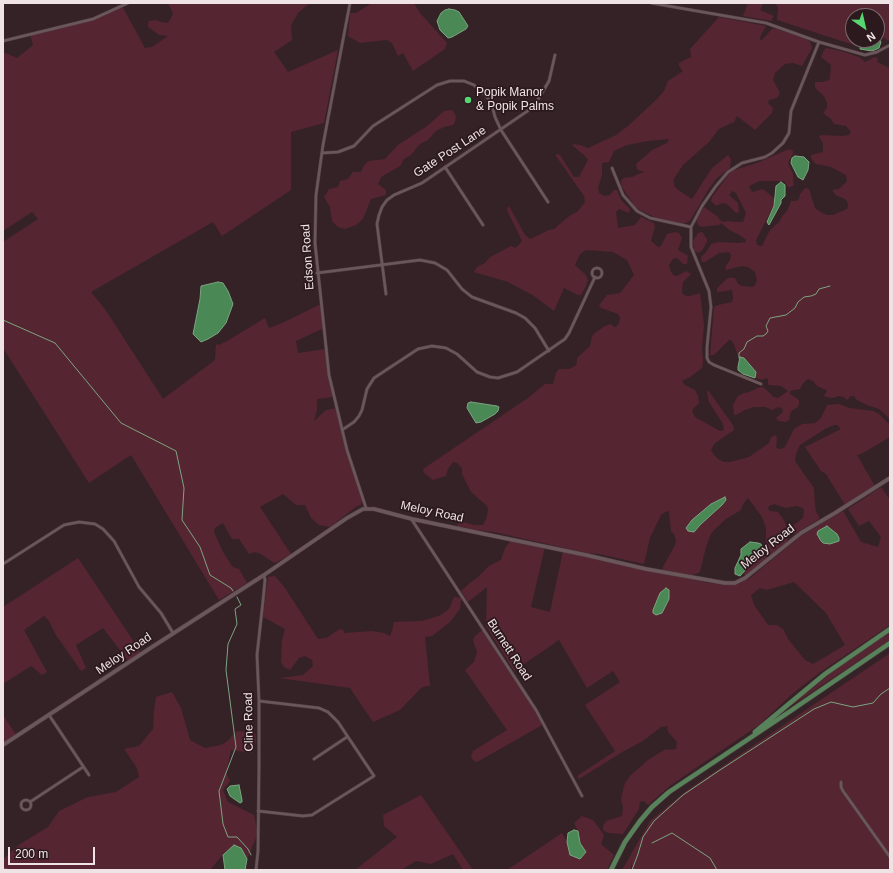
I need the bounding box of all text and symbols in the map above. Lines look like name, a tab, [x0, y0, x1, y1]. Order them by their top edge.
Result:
north arrow	[845, 8, 885, 48]
text: N	[865, 30, 878, 44]
place label: Popik Manor & Popik Palms	[476, 86, 554, 114]
marker: Popik Manor & Popik Palms	[463, 95, 473, 105]
street label: Gate Post Lane	[411, 123, 489, 181]
street label: Edson Road	[299, 224, 317, 290]
street label: Meloy Road	[399, 498, 465, 526]
street label: Meloy Road	[738, 522, 798, 572]
street label: Burnett Road	[484, 616, 534, 684]
street label: Meloy Road	[93, 630, 155, 678]
street label: Cline Road	[241, 692, 257, 752]
scale bar	[10, 839, 97, 865]
text: 200 m	[15, 847, 48, 861]

